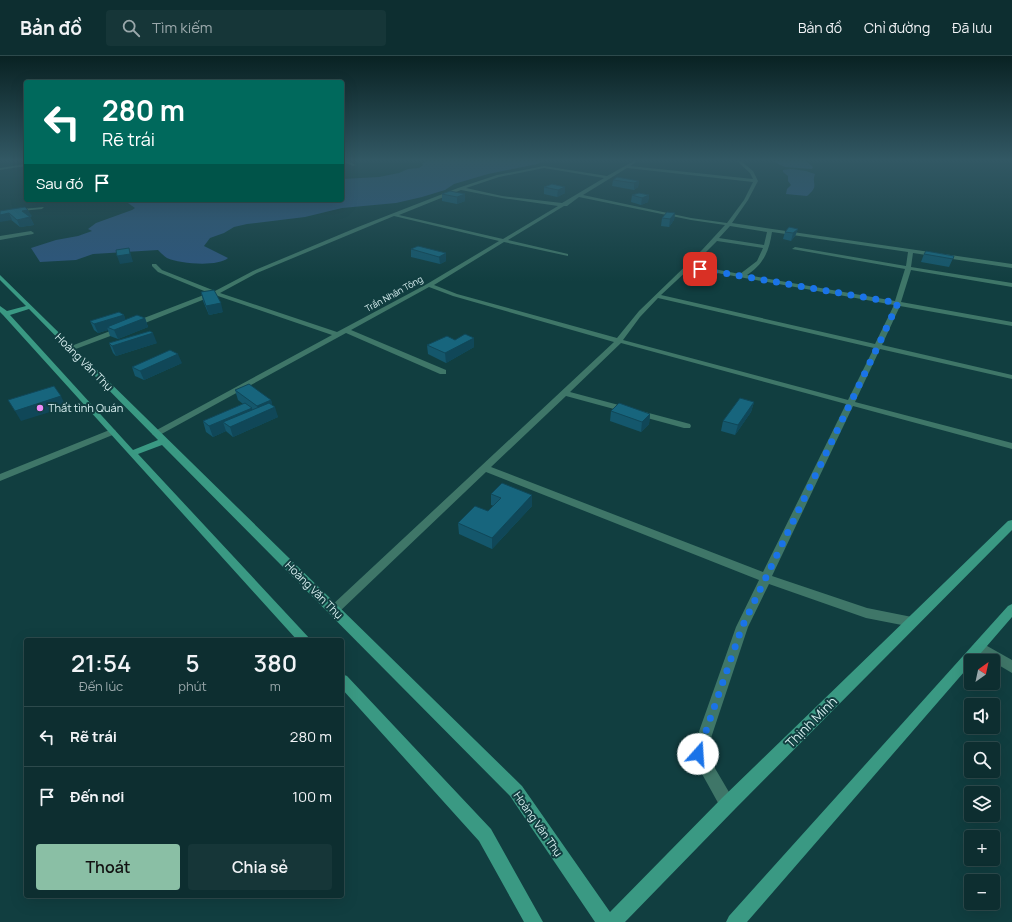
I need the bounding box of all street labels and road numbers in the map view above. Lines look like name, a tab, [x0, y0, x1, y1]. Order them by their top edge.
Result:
street label: Trần Nhân Tông	[362, 272, 425, 315]
street label: Hoàng Văn Thụ	[52, 329, 117, 394]
street label: Hoàng Văn Thụ	[282, 557, 347, 622]
street label: Thịnh Minh	[781, 692, 841, 752]
street label: Hoàng Văn Thụ	[510, 788, 566, 859]

